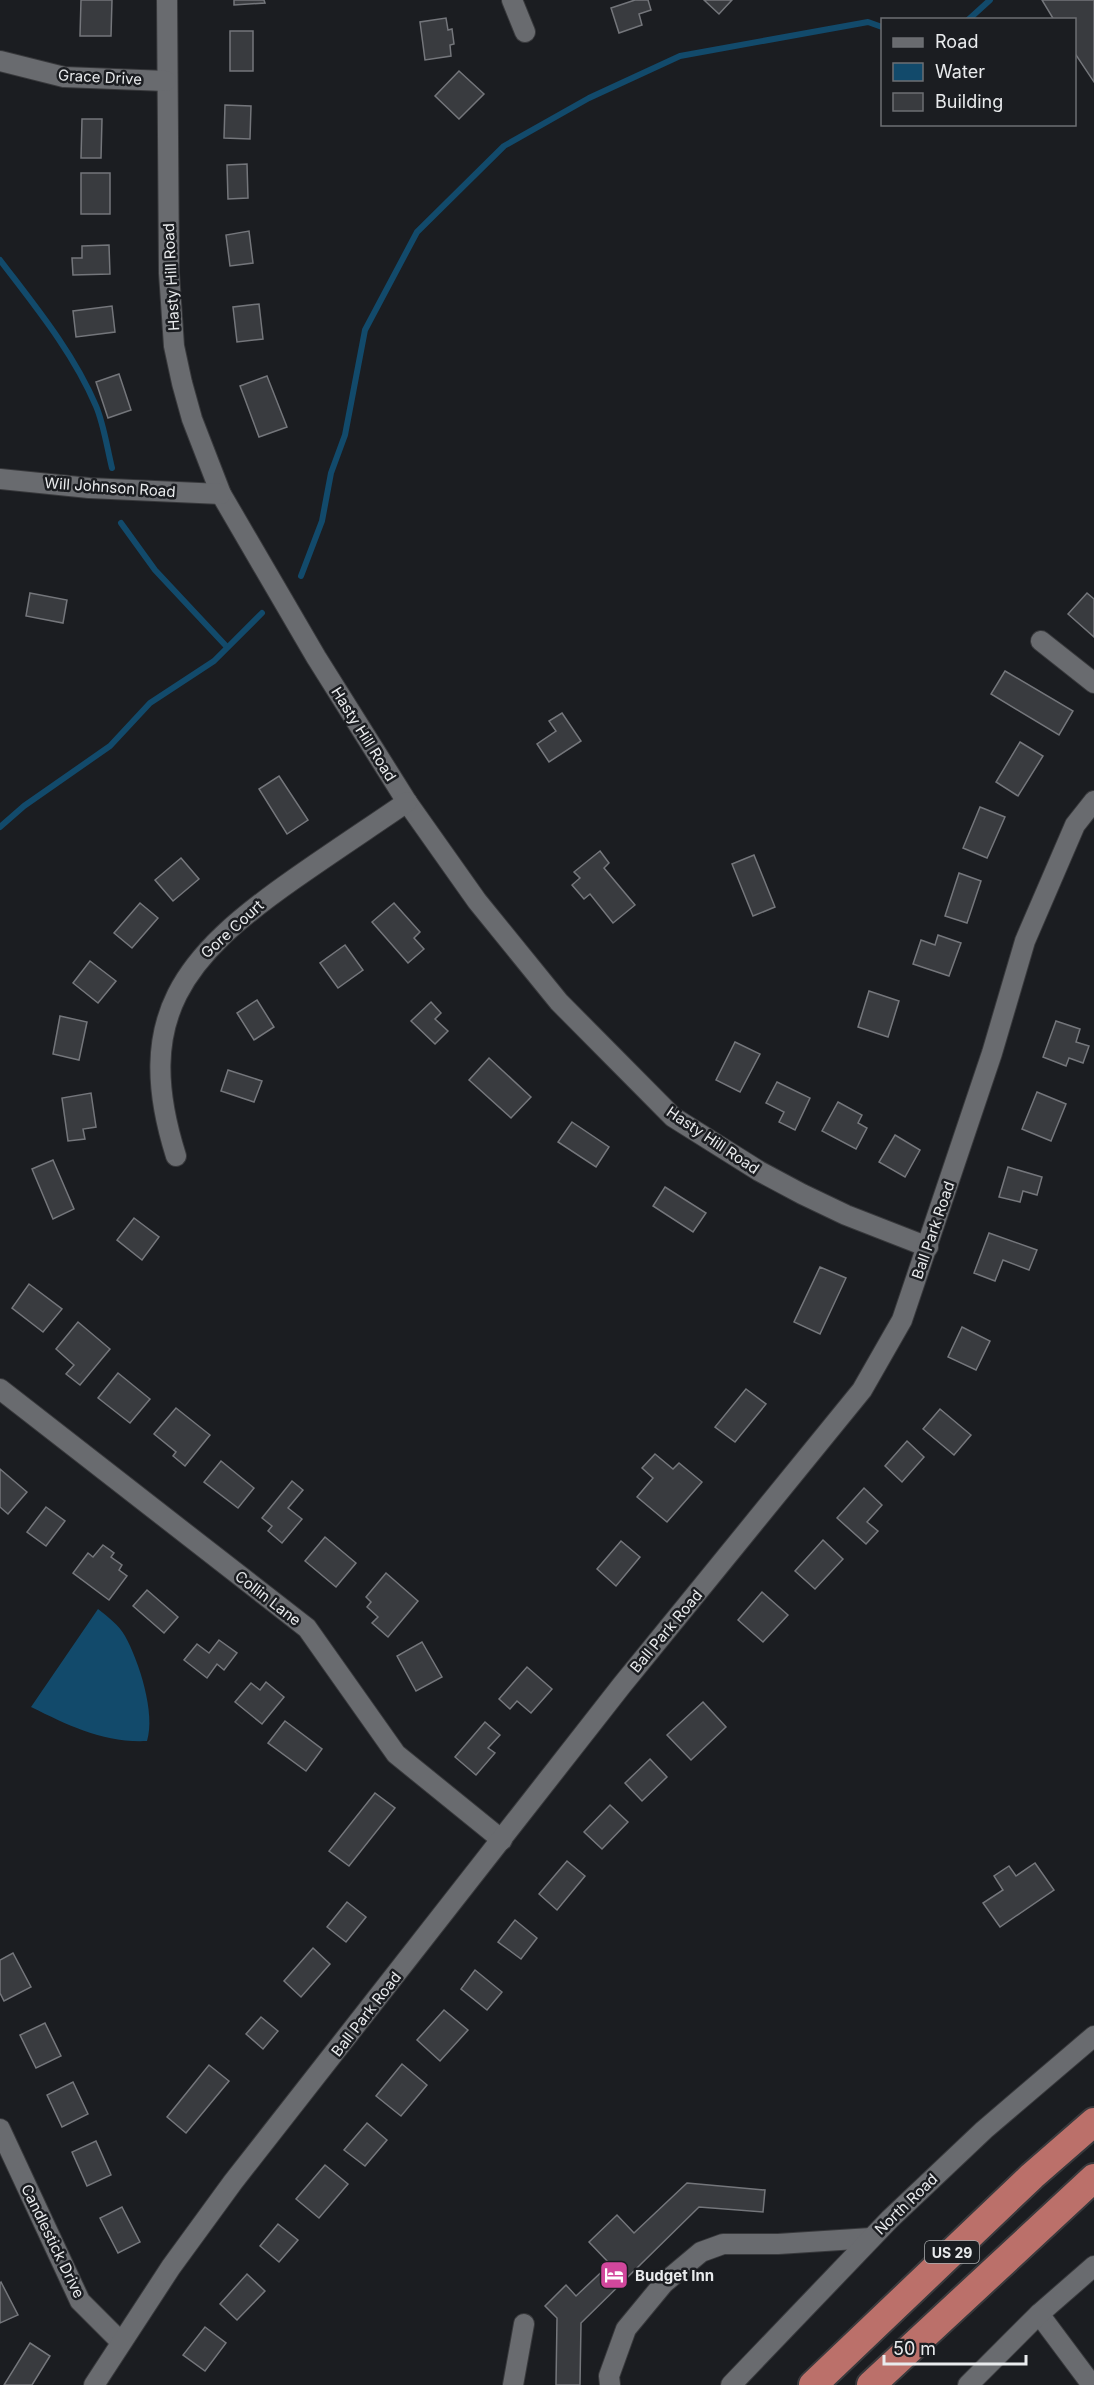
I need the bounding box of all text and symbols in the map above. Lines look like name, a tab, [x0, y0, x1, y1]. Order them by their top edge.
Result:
legend	[881, 18, 1076, 126]
text: Road	[935, 31, 978, 52]
text: Water	[935, 61, 985, 82]
street label: Grace Drive	[58, 65, 142, 89]
text: Building	[935, 91, 1003, 112]
street label: Hasty Hill Road	[159, 223, 183, 331]
street label: Will Johnson Road	[44, 473, 176, 501]
street label: Hasty Hill Road	[327, 683, 401, 785]
street label: Gore Court	[197, 896, 267, 962]
street label: Hasty Hill Road	[663, 1102, 763, 1178]
street label: Ball Park Road	[907, 1179, 959, 1281]
street label: Collin Lane	[231, 1566, 305, 1630]
street label: Ball Park Road	[626, 1586, 706, 1676]
street label: Ball Park Road	[327, 1968, 405, 2060]
street label: North Road	[870, 2169, 942, 2239]
street label: Candlestick Drive	[17, 2181, 89, 2301]
road number: US 29	[925, 2241, 979, 2263]
hotel icon: Budget Inn	[598, 2259, 630, 2291]
place label: Budget Inn	[635, 2266, 714, 2285]
scale bar	[884, 2328, 1026, 2366]
text: 50 m	[893, 2338, 936, 2359]

